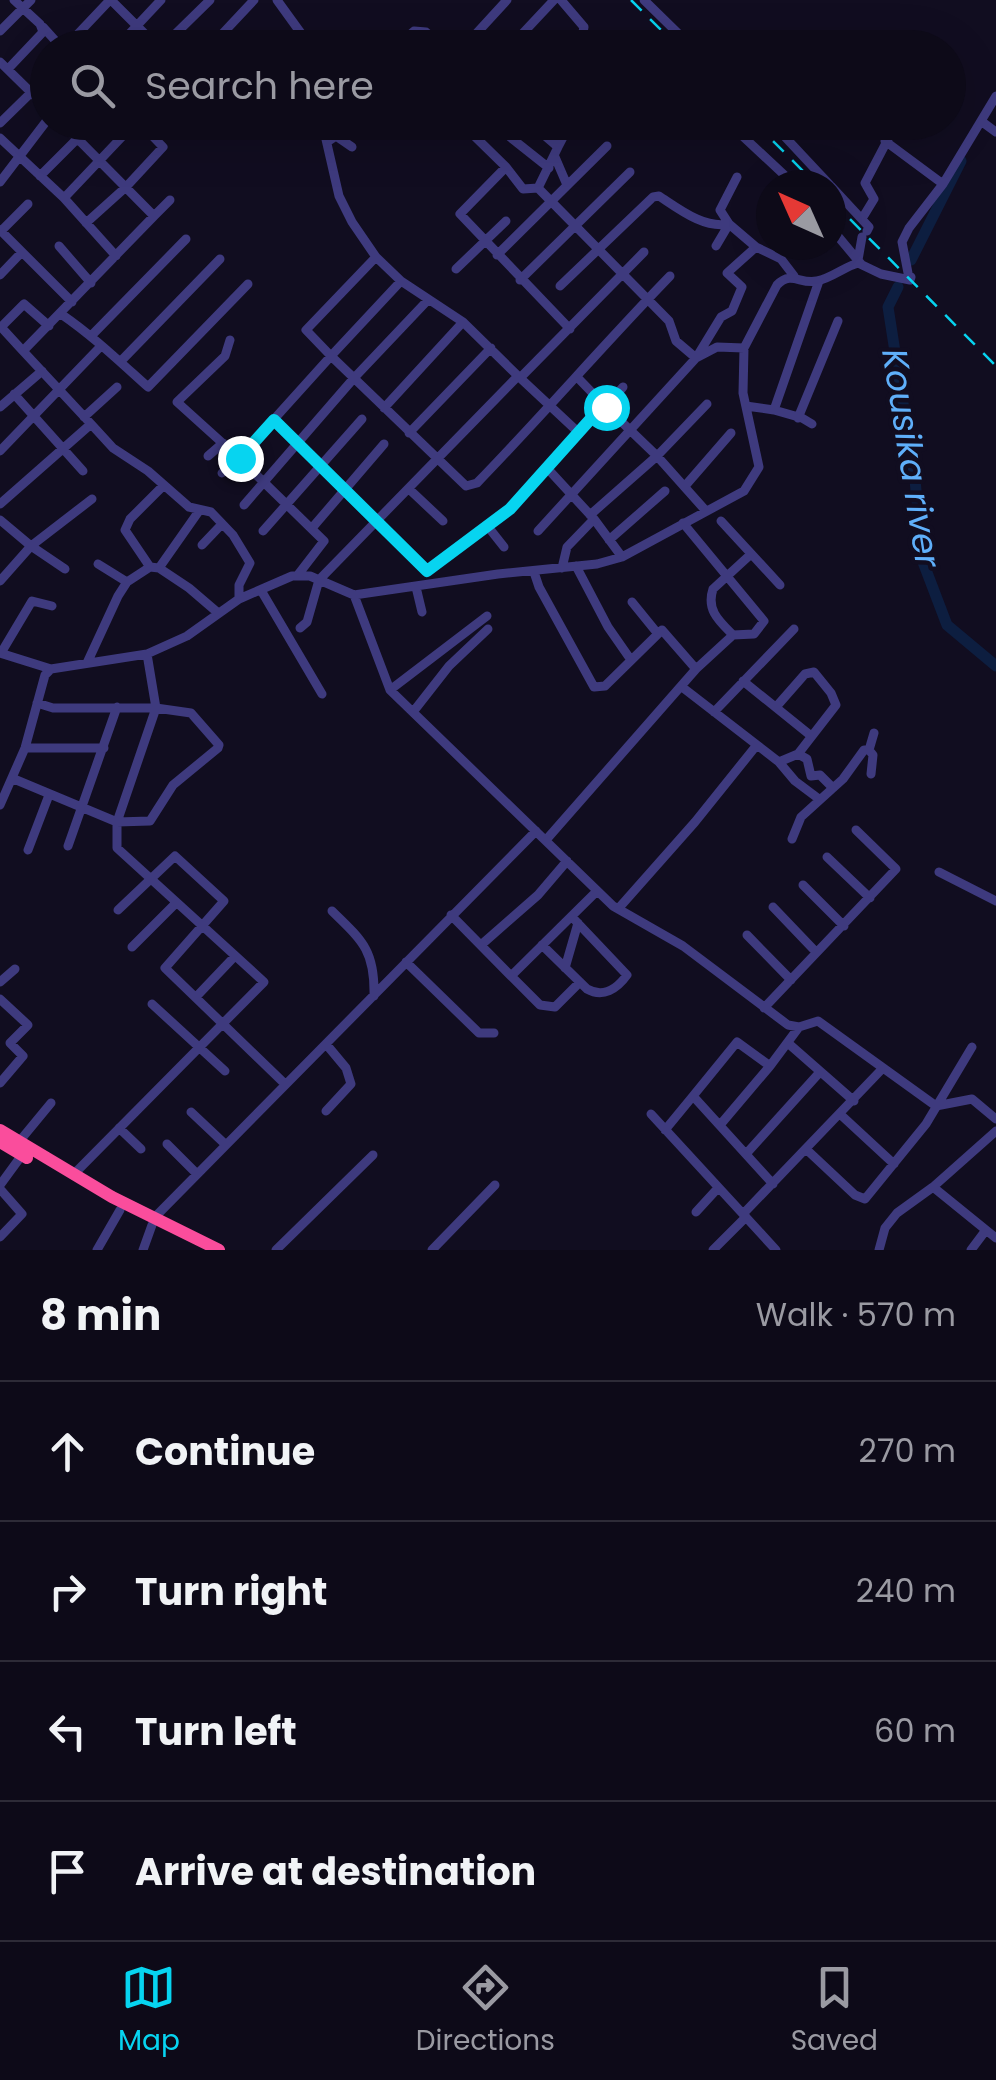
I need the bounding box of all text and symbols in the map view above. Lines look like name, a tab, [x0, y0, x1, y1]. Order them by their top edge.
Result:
search box	[30, 30, 966, 140]
icon: search	[65, 58, 120, 113]
text: Search here	[145, 59, 374, 112]
north arrow	[756, 170, 846, 260]
water label: Kousika river	[870, 345, 953, 572]
route start	[584, 385, 630, 431]
route end	[218, 436, 264, 482]
text: 8 min	[40, 1286, 161, 1345]
text: Walk · 570 m	[756, 1292, 956, 1337]
icon: ahead	[40, 1424, 95, 1479]
text: Continue	[135, 1425, 315, 1478]
text: 270 m	[859, 1428, 956, 1473]
icon: right	[40, 1564, 95, 1619]
text: Turn right	[135, 1565, 327, 1618]
text: 240 m	[856, 1568, 956, 1613]
icon: left	[40, 1704, 95, 1759]
text: Turn left	[135, 1705, 297, 1758]
text: 60 m	[874, 1708, 956, 1753]
icon: arrive	[40, 1844, 95, 1899]
text: Arrive at destination	[135, 1845, 536, 1898]
tab: Map	[118, 1960, 180, 2062]
tab: Directions	[416, 1960, 555, 2062]
tab: Saved	[791, 1960, 878, 2062]

